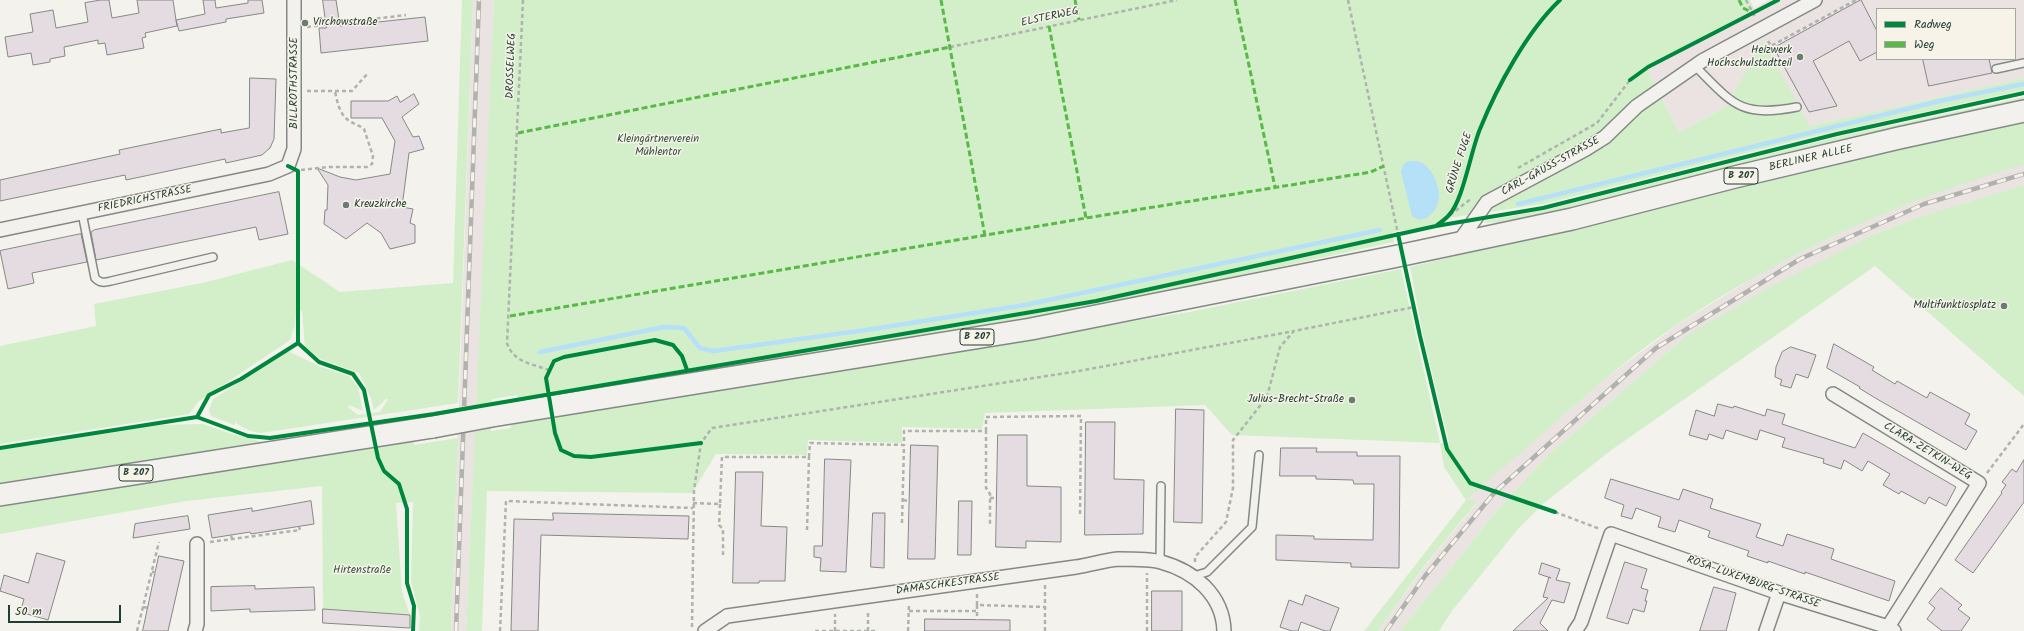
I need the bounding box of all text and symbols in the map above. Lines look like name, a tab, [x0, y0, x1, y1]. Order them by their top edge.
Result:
street label: ELSTERWEG	[1020, 5, 1080, 31]
legend	[1876, 8, 2016, 60]
text: Radweg	[1914, 15, 1952, 34]
place label: Virchowstraße	[313, 16, 377, 30]
marker: Virchowstraße	[300, 18, 310, 28]
street label: DROSSELWEG	[504, 33, 520, 99]
text: Weg	[1914, 35, 1934, 54]
street label: BILLROTHSTRASSE	[288, 37, 302, 129]
place label: Heizwerk Hochschulstadtteil	[1707, 44, 1792, 70]
marker: Heizwerk Hochschulstadtteil	[1795, 52, 1805, 62]
street label: GRÜNE FUGE	[1444, 131, 1476, 195]
park label: Kleingärtnerverein Mühlentor	[617, 133, 699, 159]
street label: CARL-GAUSS-STRASSE	[1500, 134, 1602, 200]
street label: BERLINER ALLEE	[1768, 143, 1854, 175]
road number: B 207	[1724, 168, 1758, 184]
street label: FRIEDRICHSTRASSE	[97, 184, 193, 216]
place label: Kreuzkirche	[354, 198, 406, 212]
marker: Kreuzkirche	[341, 200, 351, 210]
place label: Multifunktiosplatz	[1913, 299, 1996, 313]
marker: Multifunktiosplatz	[1999, 301, 2009, 311]
road number: B 207	[960, 329, 994, 345]
place label: Julius-Brecht-Straße	[1247, 393, 1344, 407]
marker: Julius-Brecht-Straße	[1347, 395, 1357, 405]
street label: CLARA-ZETKIN-WEG	[1880, 420, 1974, 484]
road number: B 207	[119, 465, 153, 481]
street label: ROSA-LUXEMBURG-STRASSE	[1685, 554, 1821, 612]
park label: Hirtenstraße	[333, 564, 391, 578]
street label: DAMASCHKESTRASSE	[895, 571, 1001, 599]
scale bar	[10, 597, 123, 623]
text: 50 m	[15, 602, 42, 621]

